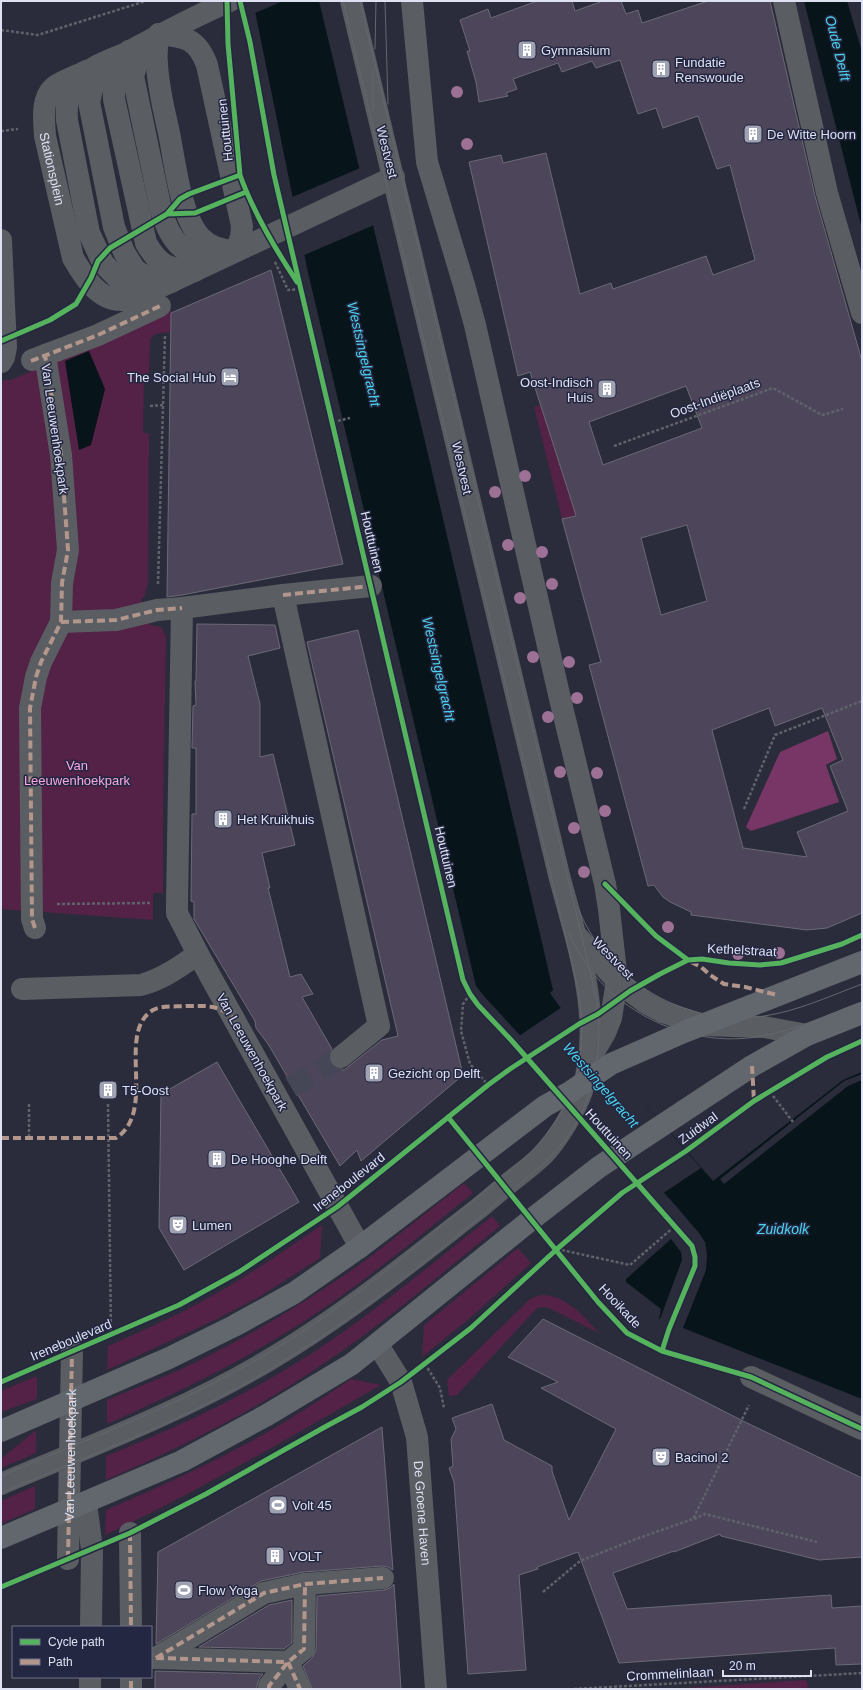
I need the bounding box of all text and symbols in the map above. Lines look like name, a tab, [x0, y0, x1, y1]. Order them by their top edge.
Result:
water label: Oude Delft	[822, 14, 854, 83]
building icon: Gymnasium	[516, 39, 538, 61]
place label: Gymnasium	[541, 43, 610, 58]
place label: Fundatie Renswoude	[675, 55, 744, 85]
building icon: Fundatie Renswoude	[650, 58, 672, 80]
street label: Houttuinen	[214, 98, 236, 162]
building icon: De Witte Hoorn	[742, 123, 764, 145]
street label: Westvest	[373, 124, 401, 180]
place label: De Witte Hoorn	[767, 127, 856, 142]
street label: Stationsplein	[37, 131, 68, 207]
water label: Westsingelgracht	[344, 300, 384, 409]
street label: Van Leeuwenhoekpark	[38, 363, 72, 496]
hotel icon: The Social Hub	[219, 366, 241, 388]
place label: The Social Hub	[127, 370, 216, 385]
place label: Oost-Indisch Huis	[520, 375, 593, 405]
street label: Oost-Indiëplaats	[668, 375, 763, 421]
building icon: Oost-Indisch Huis	[596, 378, 618, 400]
street label: Westvest	[449, 440, 475, 496]
street label: Houttuinen	[358, 510, 386, 574]
water label: Westsingelgracht	[419, 615, 459, 724]
park label: Van Leeuwenhoekpark	[24, 758, 131, 788]
building icon: Het Kruikhuis	[212, 808, 234, 830]
place label: Het Kruikhuis	[237, 812, 315, 827]
street label: Houttuinen	[432, 825, 460, 889]
street label: Westvest	[589, 934, 637, 983]
street label: Kethelstraat	[707, 941, 777, 959]
street label: Van Leeuwenhoekpark	[213, 991, 291, 1114]
water label: Westsingelgracht	[560, 1039, 643, 1132]
building icon: Gezicht op Delft	[363, 1062, 385, 1084]
place label: Gezicht op Delft	[388, 1066, 481, 1081]
building icon: T5-Oost	[97, 1079, 119, 1101]
place label: T5-Oost	[122, 1083, 169, 1098]
street label: Houttuinen	[582, 1106, 636, 1162]
street label: Zuidwal	[675, 1109, 721, 1147]
building icon: De Hooghe Delft	[206, 1148, 228, 1170]
street label: Ireneboulevard	[310, 1149, 388, 1215]
place label: De Hooghe Delft	[231, 1152, 327, 1167]
theatre icon: Lumen	[167, 1214, 189, 1236]
place label: Lumen	[192, 1218, 232, 1233]
water label: Zuidkolk	[756, 1221, 810, 1237]
street label: Hooikade	[596, 1281, 644, 1331]
street label: Ireneboulevard	[28, 1316, 114, 1364]
street label: Van Leeuwenhoekpark	[61, 1388, 79, 1521]
theatre icon: Bacinol 2	[650, 1446, 672, 1468]
place label: Bacinol 2	[675, 1450, 728, 1465]
street label: De Groene Haven	[411, 1460, 434, 1566]
sports icon: Volt 45	[267, 1494, 289, 1516]
place label: Volt 45	[292, 1498, 332, 1513]
building icon: VOLT	[264, 1545, 286, 1567]
place label: VOLT	[289, 1549, 322, 1564]
sports icon: Flow Yoga	[173, 1579, 195, 1601]
place label: Flow Yoga	[198, 1583, 259, 1598]
legend	[12, 1626, 152, 1678]
text: Cycle path	[48, 1635, 105, 1649]
scale bar	[723, 1652, 811, 1678]
text: Path	[48, 1655, 73, 1669]
text: 20 m	[729, 1659, 756, 1673]
street label: Crommelinlaan	[626, 1664, 714, 1684]

